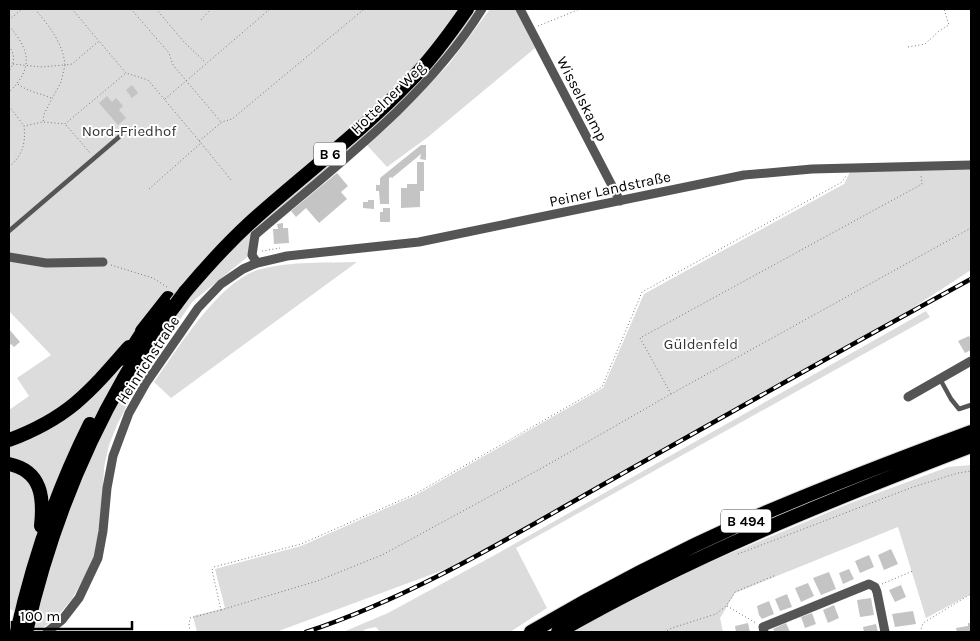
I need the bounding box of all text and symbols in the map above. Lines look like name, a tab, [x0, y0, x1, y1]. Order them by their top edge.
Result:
street label: Wisselskamp	[553, 54, 611, 144]
street label: Hottelner Weg	[347, 58, 429, 138]
park label: Nord-Friedhof	[82, 122, 177, 140]
road number: B 6	[314, 142, 346, 166]
street label: Peiner Landstraße	[548, 167, 672, 211]
street label: Heinrichstraße	[113, 312, 183, 408]
park label: Güldenfeld	[664, 335, 738, 353]
road number: B 494	[721, 510, 771, 532]
scale bar	[12, 598, 132, 630]
text: 100 m	[20, 607, 60, 625]

